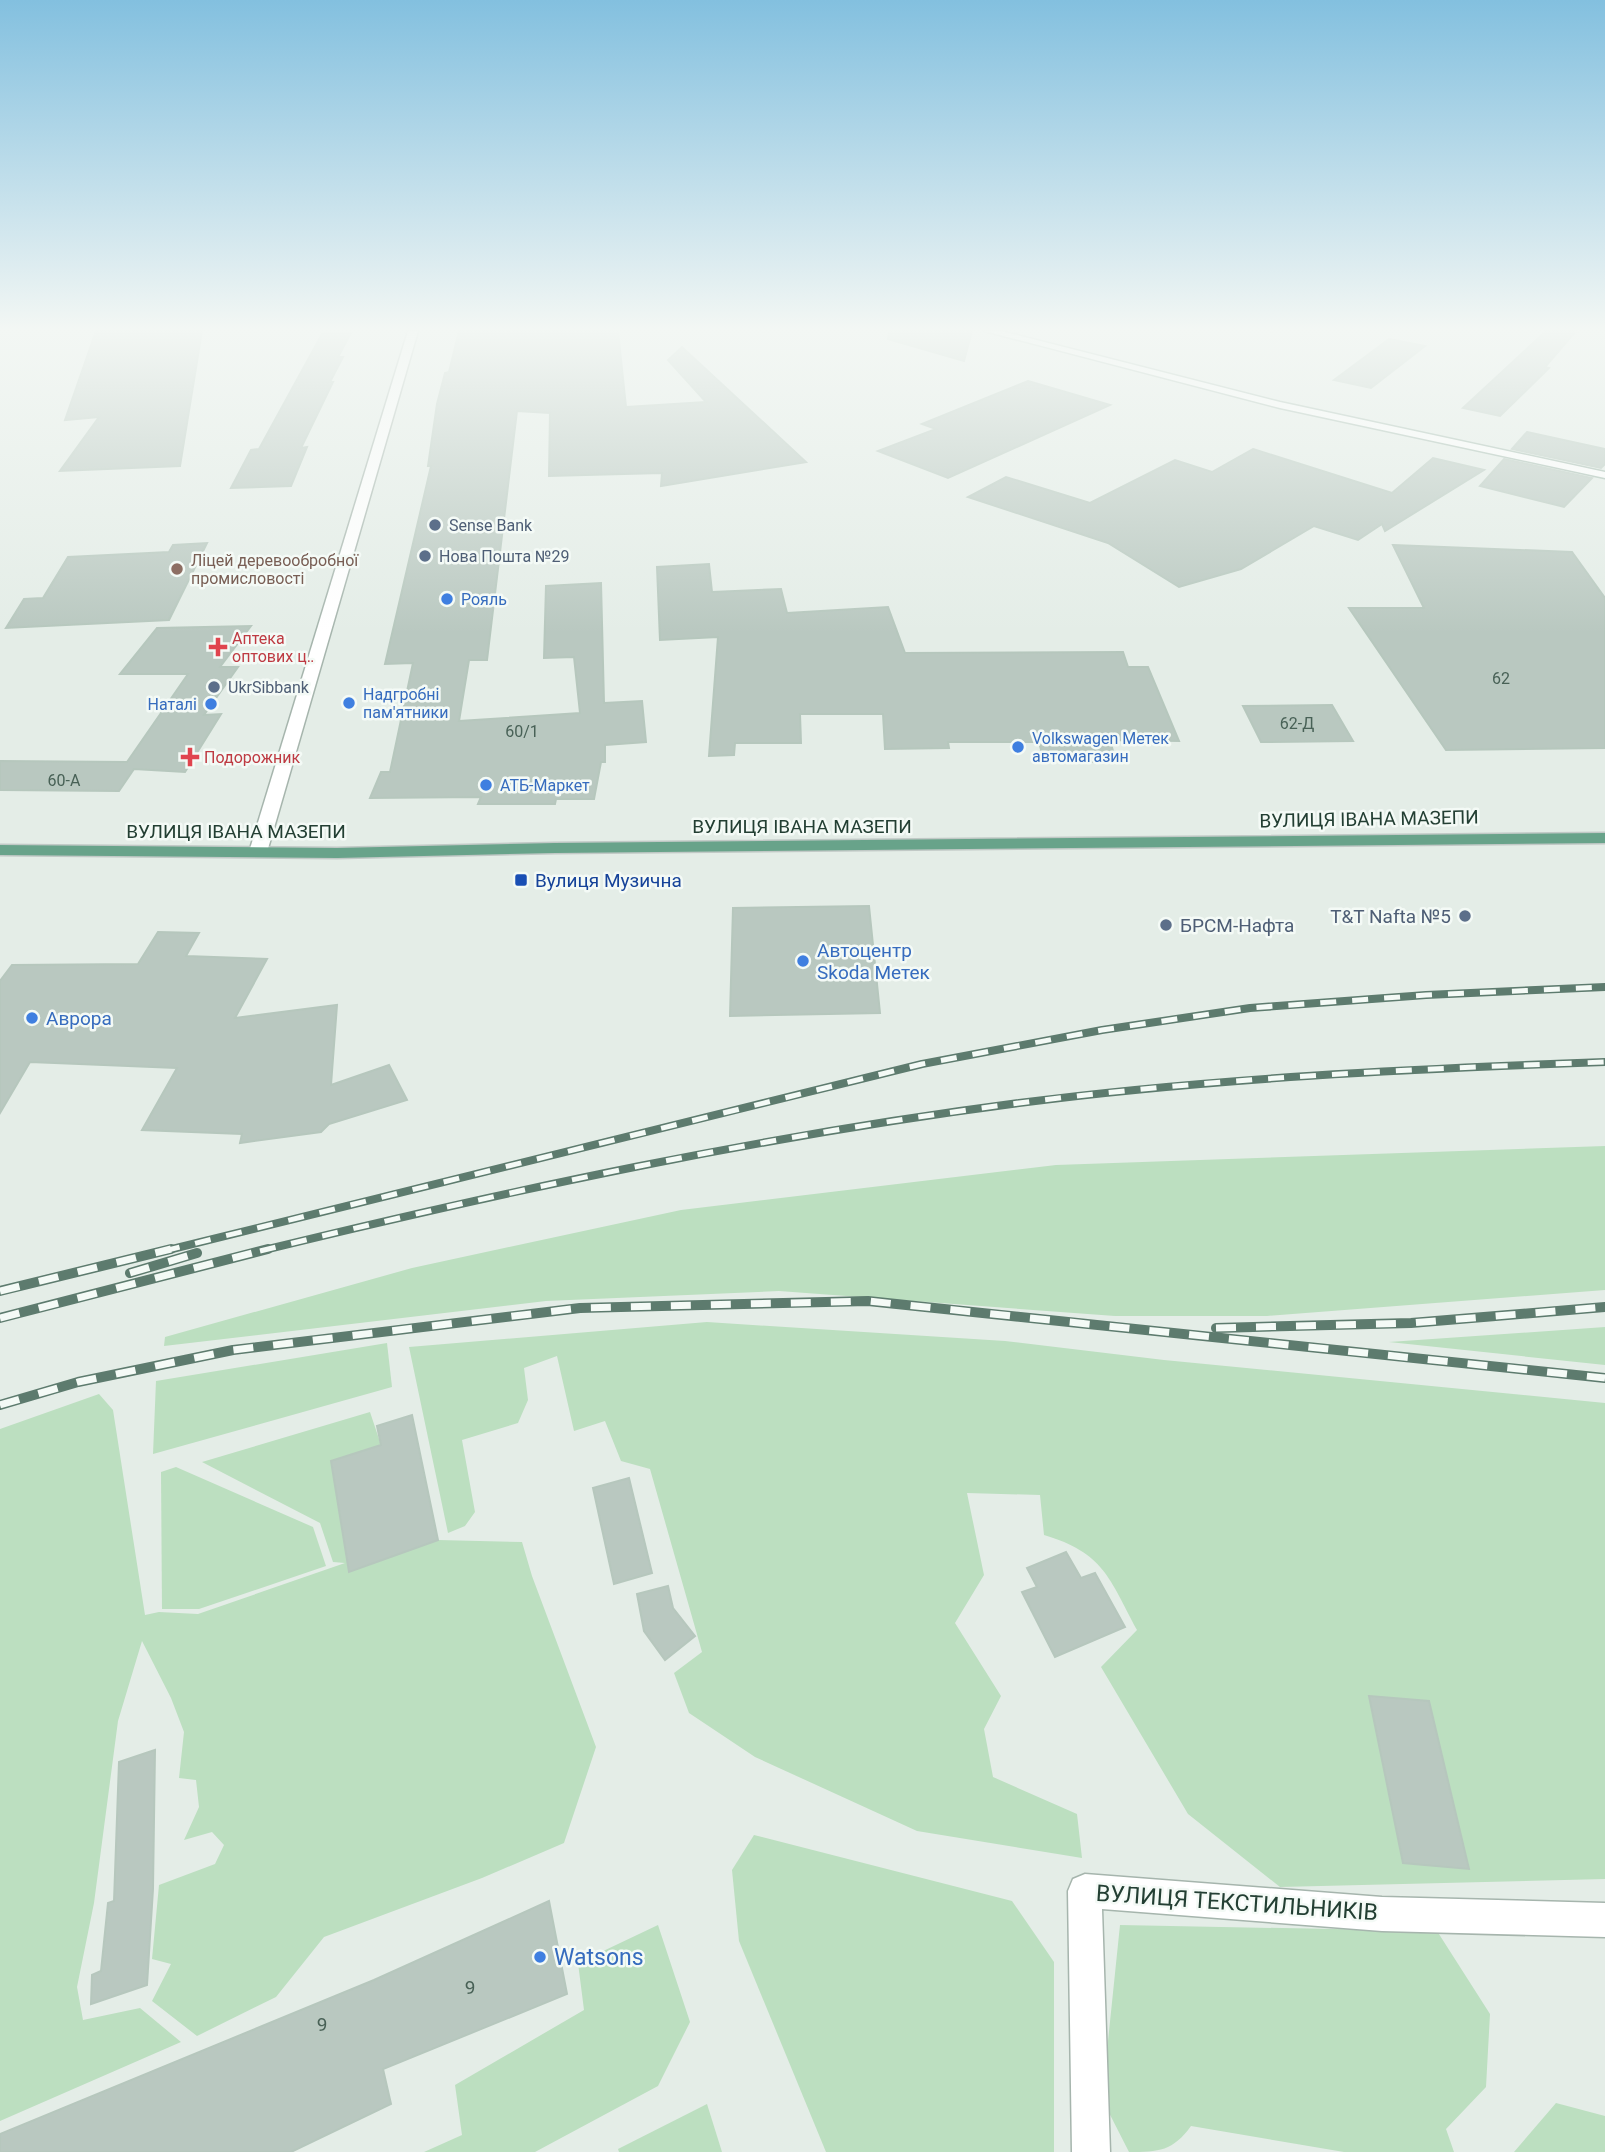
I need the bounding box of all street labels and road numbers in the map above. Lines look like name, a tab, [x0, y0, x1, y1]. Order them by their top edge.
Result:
street label: ВУЛИЦЯ ІВАНА МАЗЕПИ	[1259, 806, 1479, 832]
street label: ВУЛИЦЯ ІВАНА МАЗЕПИ	[692, 815, 912, 838]
street label: ВУЛИЦЯ ІВАНА МАЗЕПИ	[126, 820, 346, 843]
street label: ВУЛИЦЯ ТЕКСТИЛЬНИКІВ	[1095, 1880, 1379, 1926]

